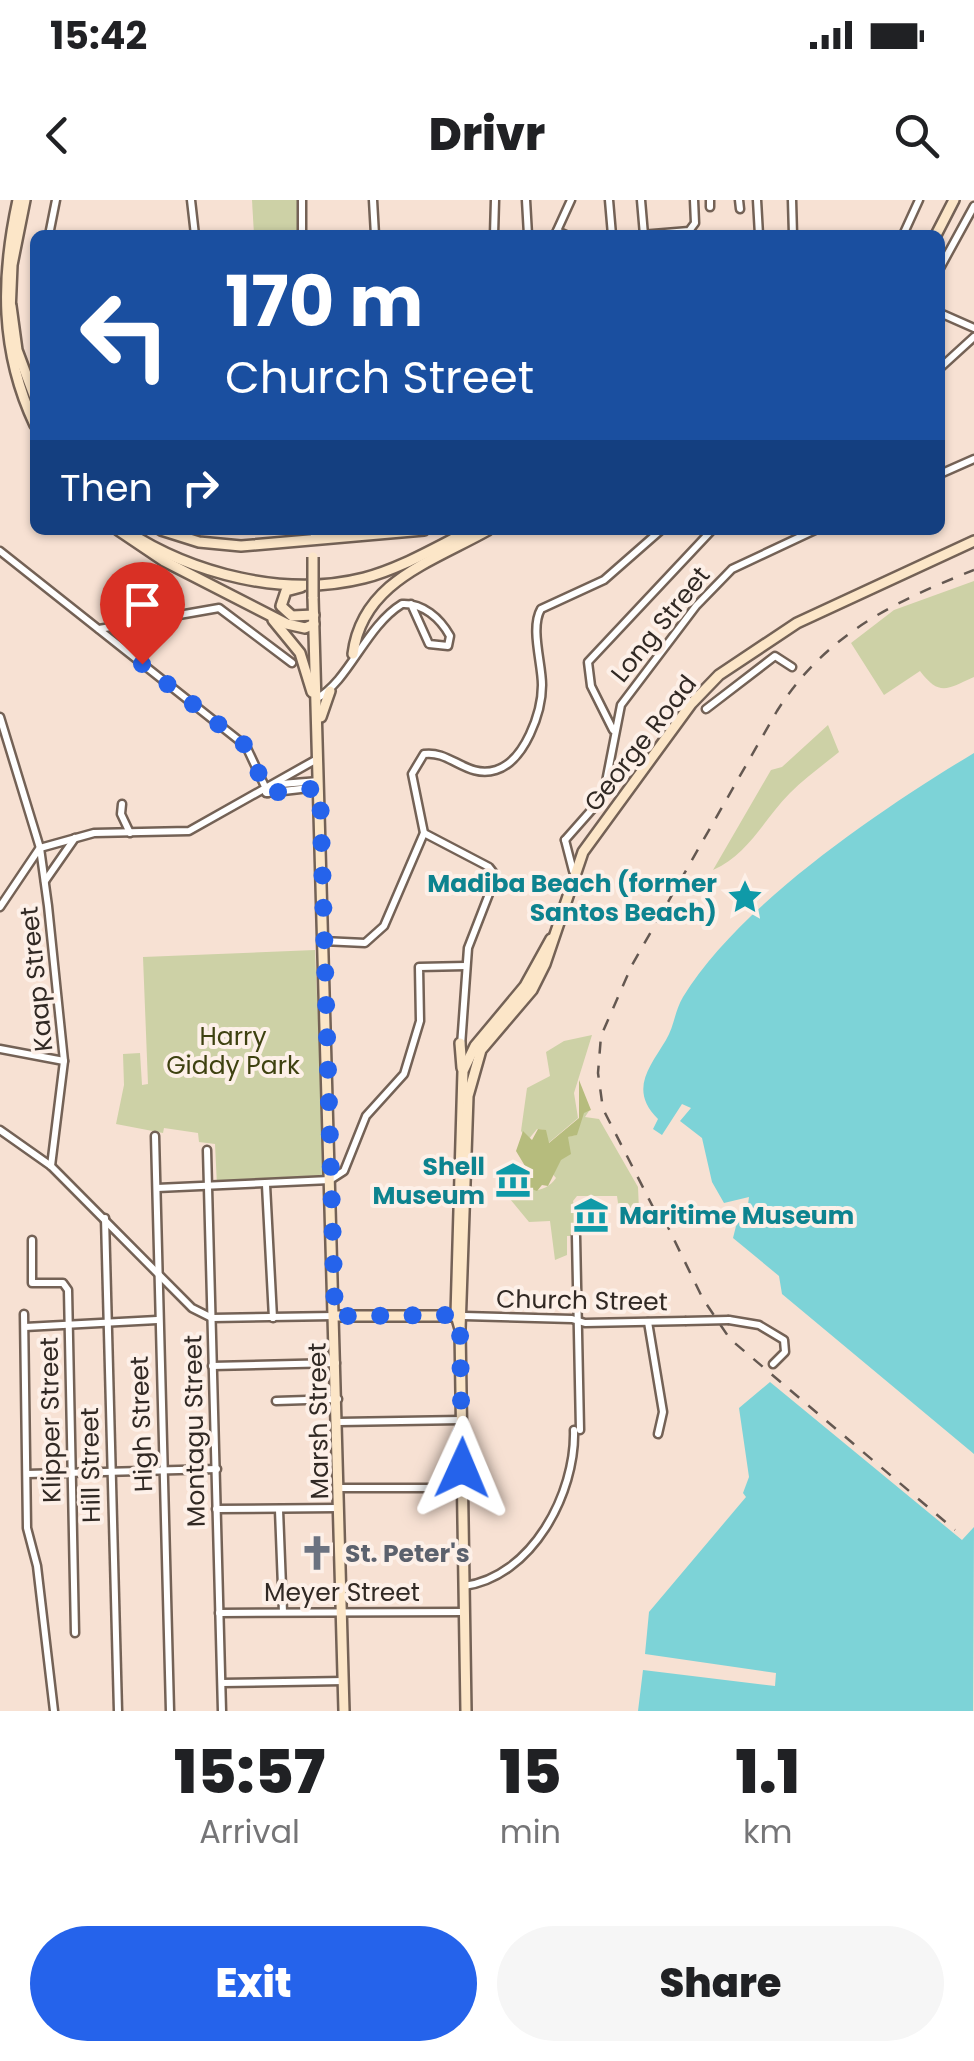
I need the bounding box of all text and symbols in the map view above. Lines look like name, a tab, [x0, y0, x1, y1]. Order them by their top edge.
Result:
text: 15:42	[50, 9, 147, 62]
text: Drivr	[429, 103, 545, 166]
icon: back	[30, 108, 85, 163]
icon: search	[889, 108, 944, 163]
text: 170 m	[225, 252, 423, 351]
icon: left	[60, 270, 190, 400]
text: Church Street	[225, 346, 534, 409]
icon: right	[173, 460, 228, 515]
text: Then	[60, 461, 153, 514]
street label: Long Street	[603, 559, 718, 690]
pin	[100, 562, 185, 665]
icon: arrive	[115, 577, 170, 632]
street label: George Road	[576, 668, 705, 819]
place label: Madiba Beach (former Santos Beach)	[427, 866, 717, 930]
place icon: Madiba Beach (former Santos Beach)	[726, 878, 764, 916]
street label: Kaap Street	[11, 905, 62, 1053]
park label: Harry Giddy Park	[166, 1019, 300, 1083]
place label: Shell Museum	[373, 1149, 485, 1213]
museum icon: Shell Museum	[494, 1161, 532, 1199]
museum icon: Maritime Museum	[572, 1196, 610, 1234]
place label: Maritime Museum	[619, 1198, 854, 1233]
street label: Church Street	[496, 1282, 668, 1319]
street label: Montagu Street	[175, 1335, 214, 1527]
street label: Klipper Street	[32, 1337, 69, 1503]
street label: Marsh Street	[300, 1342, 337, 1500]
street label: High Street	[122, 1355, 161, 1493]
street label: Hill Street	[72, 1407, 109, 1523]
position arrow	[410, 1416, 514, 1520]
church icon: St. Peter's	[298, 1534, 336, 1572]
place label: St. Peter's	[345, 1536, 470, 1571]
street label: Meyer Street	[264, 1575, 420, 1610]
text: 15:57	[174, 1730, 325, 1814]
text: 15	[499, 1730, 562, 1814]
text: 1.1	[736, 1730, 800, 1814]
text: Arrival	[199, 1809, 300, 1854]
text: min	[500, 1809, 561, 1854]
text: km	[743, 1809, 793, 1854]
button: Exit	[30, 1926, 477, 2041]
button: Share	[497, 1926, 944, 2041]

